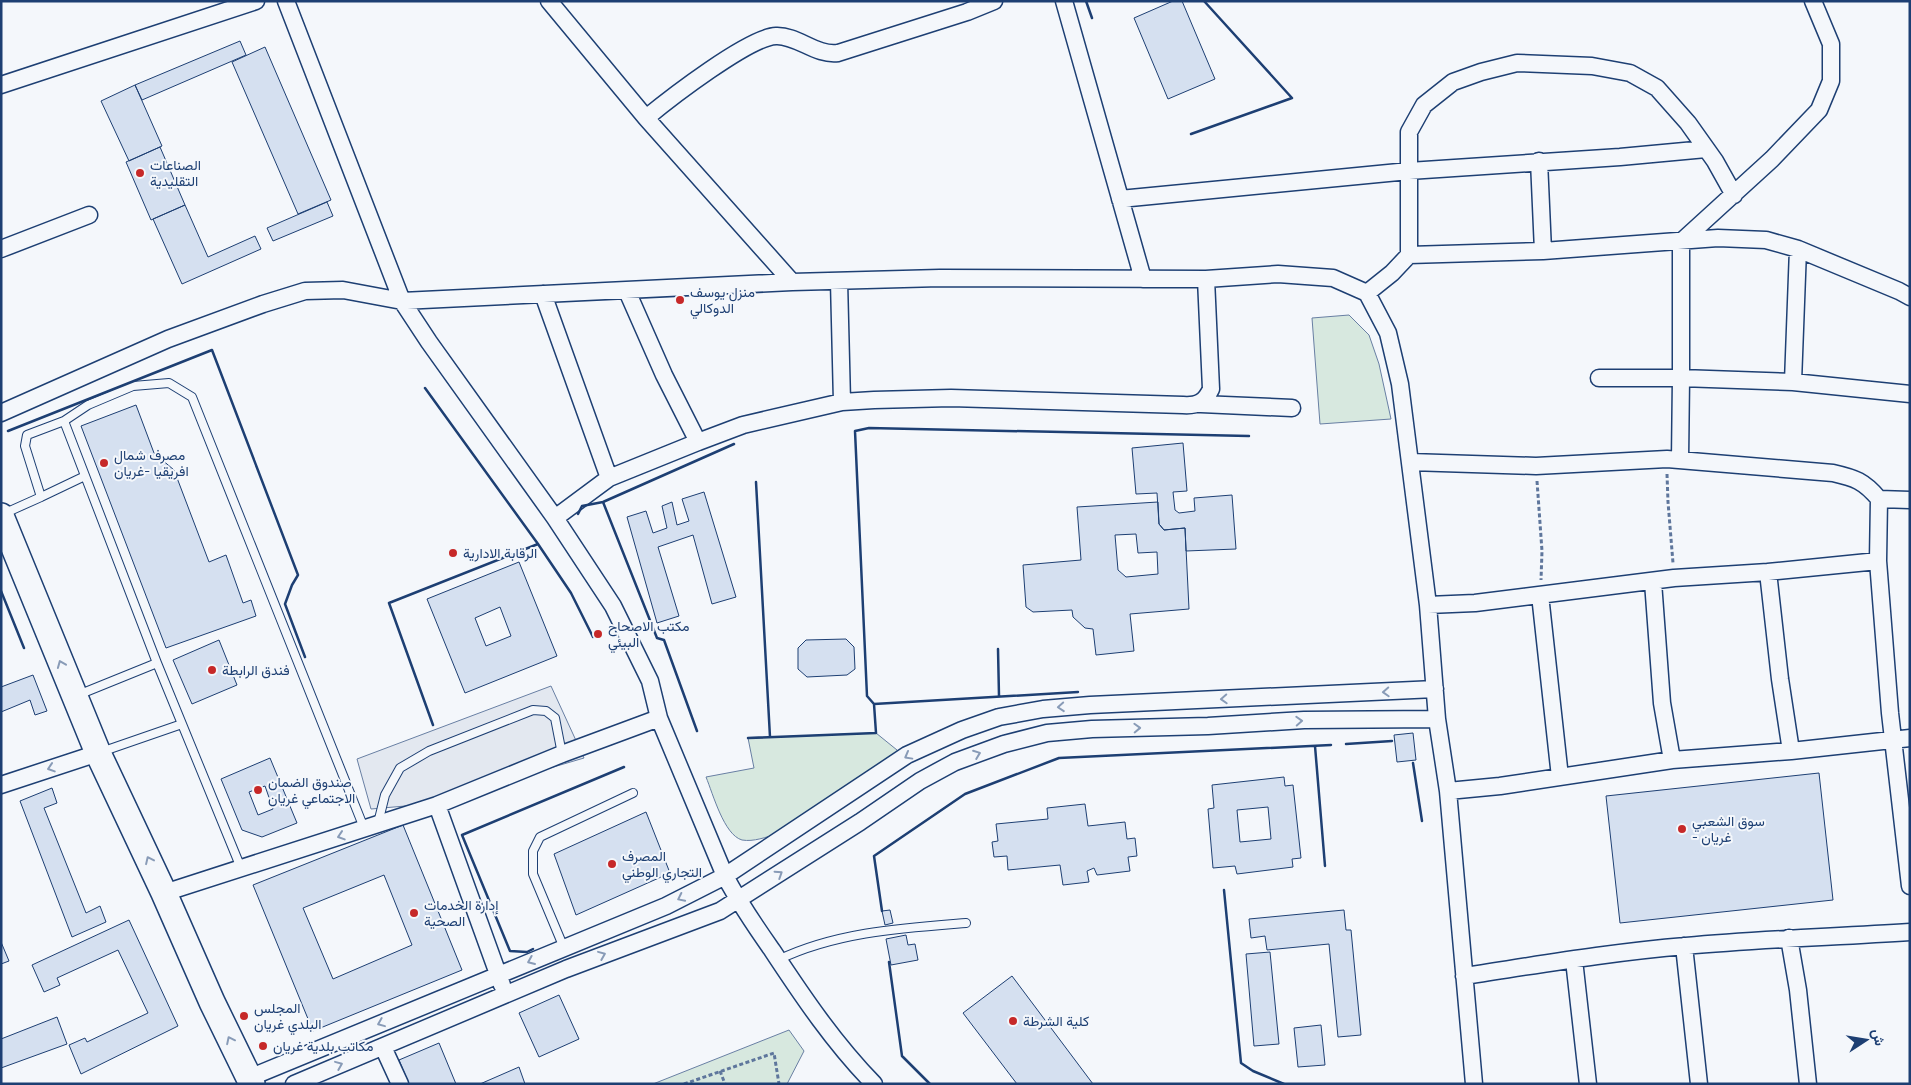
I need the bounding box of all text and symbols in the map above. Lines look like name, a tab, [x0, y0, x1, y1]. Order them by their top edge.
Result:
place label: الصناعات التقليدية	[150, 157, 201, 190]
marker: الصناعات التقليدية	[134, 167, 146, 179]
place label: منزل يوسف الدوكالي	[690, 284, 755, 320]
marker: منزل يوسف الدوكالي	[674, 294, 686, 306]
place label: مصرف شمال افريقيا -غريان	[114, 447, 189, 480]
marker: مصرف شمال افريقيا -غريان	[98, 457, 110, 469]
place label: الرقابة الادارية	[463, 545, 537, 562]
marker: الرقابة الادارية	[447, 547, 459, 559]
place label: مكتب الاصحاح البيئي	[608, 618, 690, 654]
marker: مكتب الاصحاح البيئي	[592, 628, 604, 640]
one-way arrow	[57, 660, 68, 669]
place label: فندق الرابطة	[222, 662, 290, 679]
marker: فندق الرابطة	[206, 664, 218, 676]
one-way arrow	[1382, 686, 1390, 697]
one-way arrow	[1219, 694, 1227, 705]
one-way arrow	[1057, 702, 1065, 713]
one-way arrow	[1295, 715, 1303, 726]
one-way arrow	[1133, 722, 1141, 733]
one-way arrow	[904, 749, 913, 759]
one-way arrow	[973, 750, 981, 760]
one-way arrow	[48, 763, 56, 773]
place label: صندوق الضمان الاجتماعي غريان	[268, 774, 355, 810]
marker: صندوق الضمان الاجتماعي غريان	[252, 784, 264, 796]
place label: سوق الشعبي - غريان	[1692, 813, 1765, 846]
marker: سوق الشعبي - غريان	[1676, 823, 1688, 835]
one-way arrow	[337, 830, 346, 840]
place label: المصرف التجاري الوطني	[622, 848, 702, 884]
one-way arrow	[144, 856, 155, 865]
marker: المصرف التجاري الوطني	[606, 858, 618, 870]
one-way arrow	[774, 871, 783, 880]
one-way arrow	[678, 892, 687, 902]
place label: إدارة الخدمات الصحية	[424, 897, 499, 930]
marker: إدارة الخدمات الصحية	[408, 907, 420, 919]
one-way arrow	[597, 951, 606, 961]
one-way arrow	[528, 955, 536, 965]
place label: المجلس البلدي غريان	[254, 1000, 322, 1036]
marker: المجلس البلدي غريان	[238, 1010, 250, 1022]
place label: كلية الشرطة	[1023, 1013, 1089, 1030]
marker: كلية الشرطة	[1007, 1015, 1019, 1027]
north arrow	[1841, 1015, 1891, 1065]
one-way arrow	[377, 1017, 386, 1027]
text: ش	[1868, 1027, 1888, 1048]
one-way arrow	[226, 1036, 236, 1045]
place label: مكاتب بلدية غريان	[273, 1038, 373, 1055]
marker: مكاتب بلدية غريان	[257, 1040, 269, 1052]
one-way arrow	[334, 1061, 343, 1071]

